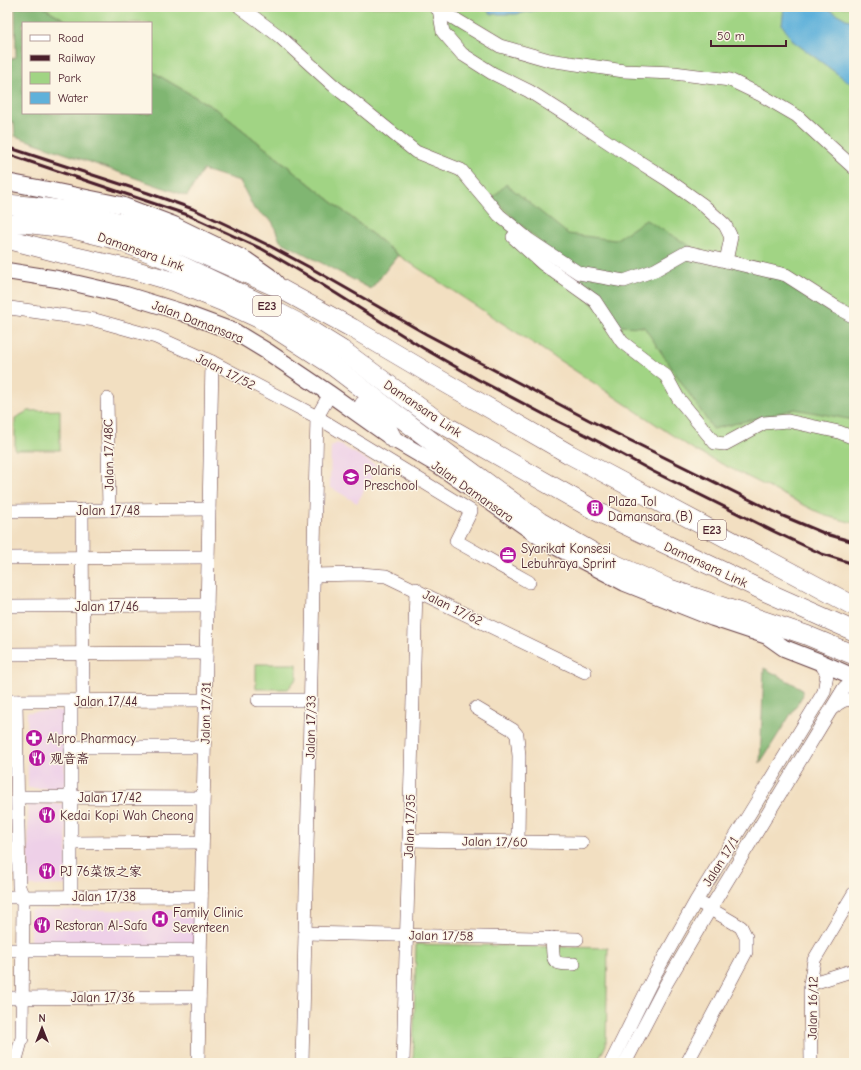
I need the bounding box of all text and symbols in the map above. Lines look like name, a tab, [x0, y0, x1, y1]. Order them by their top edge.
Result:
legend	[22, 22, 152, 114]
scale bar	[711, 22, 786, 48]
text: 50 m	[717, 29, 745, 43]
text: Road	[58, 31, 84, 45]
text: Railway	[58, 51, 96, 65]
text: Park	[58, 71, 81, 85]
text: Water	[58, 91, 88, 105]
street label: Damansara Link	[96, 229, 187, 274]
road number: E23	[253, 296, 281, 316]
street label: Jalan Damansara	[150, 297, 246, 346]
street label: Jalan 17/52	[194, 350, 258, 393]
street label: Damansara Link	[381, 377, 465, 440]
street label: Jalan 17/48C	[100, 419, 117, 491]
street label: Jalan Damansara	[429, 457, 517, 525]
place label: Polaris Preschool	[364, 463, 418, 493]
school or university icon: Polaris Preschool	[341, 467, 361, 487]
place label: Plaza Tol Damansara (B)	[608, 494, 693, 524]
building icon: Plaza Tol Damansara (B)	[585, 498, 605, 518]
street label: Jalan 17/48	[76, 503, 140, 518]
road number: E23	[698, 520, 726, 540]
street label: Damansara Link	[662, 539, 751, 591]
place label: Syarikat Konsesi Lebuhraya Sprint	[521, 541, 617, 571]
office icon: Syarikat Konsesi Lebuhraya Sprint	[498, 545, 518, 565]
street label: Jalan 17/62	[420, 587, 485, 628]
street label: Jalan 17/46	[75, 599, 139, 614]
street label: Jalan 17/31	[197, 682, 214, 744]
street label: Jalan 17/44	[74, 694, 138, 709]
street label: Jalan 17/33	[302, 695, 319, 759]
pharmacy icon: Alpro Pharmacy	[24, 728, 44, 748]
place label: Alpro Pharmacy	[47, 731, 136, 746]
restaurant icon: 观音斋	[27, 748, 47, 768]
place label: 观音斋	[50, 751, 89, 766]
street label: Jalan 17/42	[78, 790, 142, 805]
street label: Jalan 17/35	[401, 794, 418, 858]
restaurant icon: Kedai Kopi Wah Cheong	[37, 805, 57, 825]
place label: Kedai Kopi Wah Cheong	[60, 808, 194, 823]
street label: Jalan 17/60	[462, 833, 528, 850]
street label: Jalan 17/1	[699, 834, 742, 889]
restaurant icon: PJ 76菜饭之家	[37, 861, 57, 881]
place label: PJ 76菜饭之家	[60, 864, 142, 879]
street label: Jalan 17/38	[72, 889, 136, 904]
place label: Family Clinic Seventeen	[173, 905, 243, 935]
hospital icon: Family Clinic Seventeen	[150, 909, 170, 929]
restaurant icon: Restoran Al-Safa	[32, 915, 52, 935]
place label: Restoran Al-Safa	[55, 918, 148, 933]
street label: Jalan 17/58	[409, 927, 474, 944]
street label: Jalan 16/12	[804, 976, 821, 1040]
street label: Jalan 17/36	[71, 990, 135, 1005]
north arrow	[22, 1008, 62, 1048]
text: N	[38, 1012, 46, 1025]

